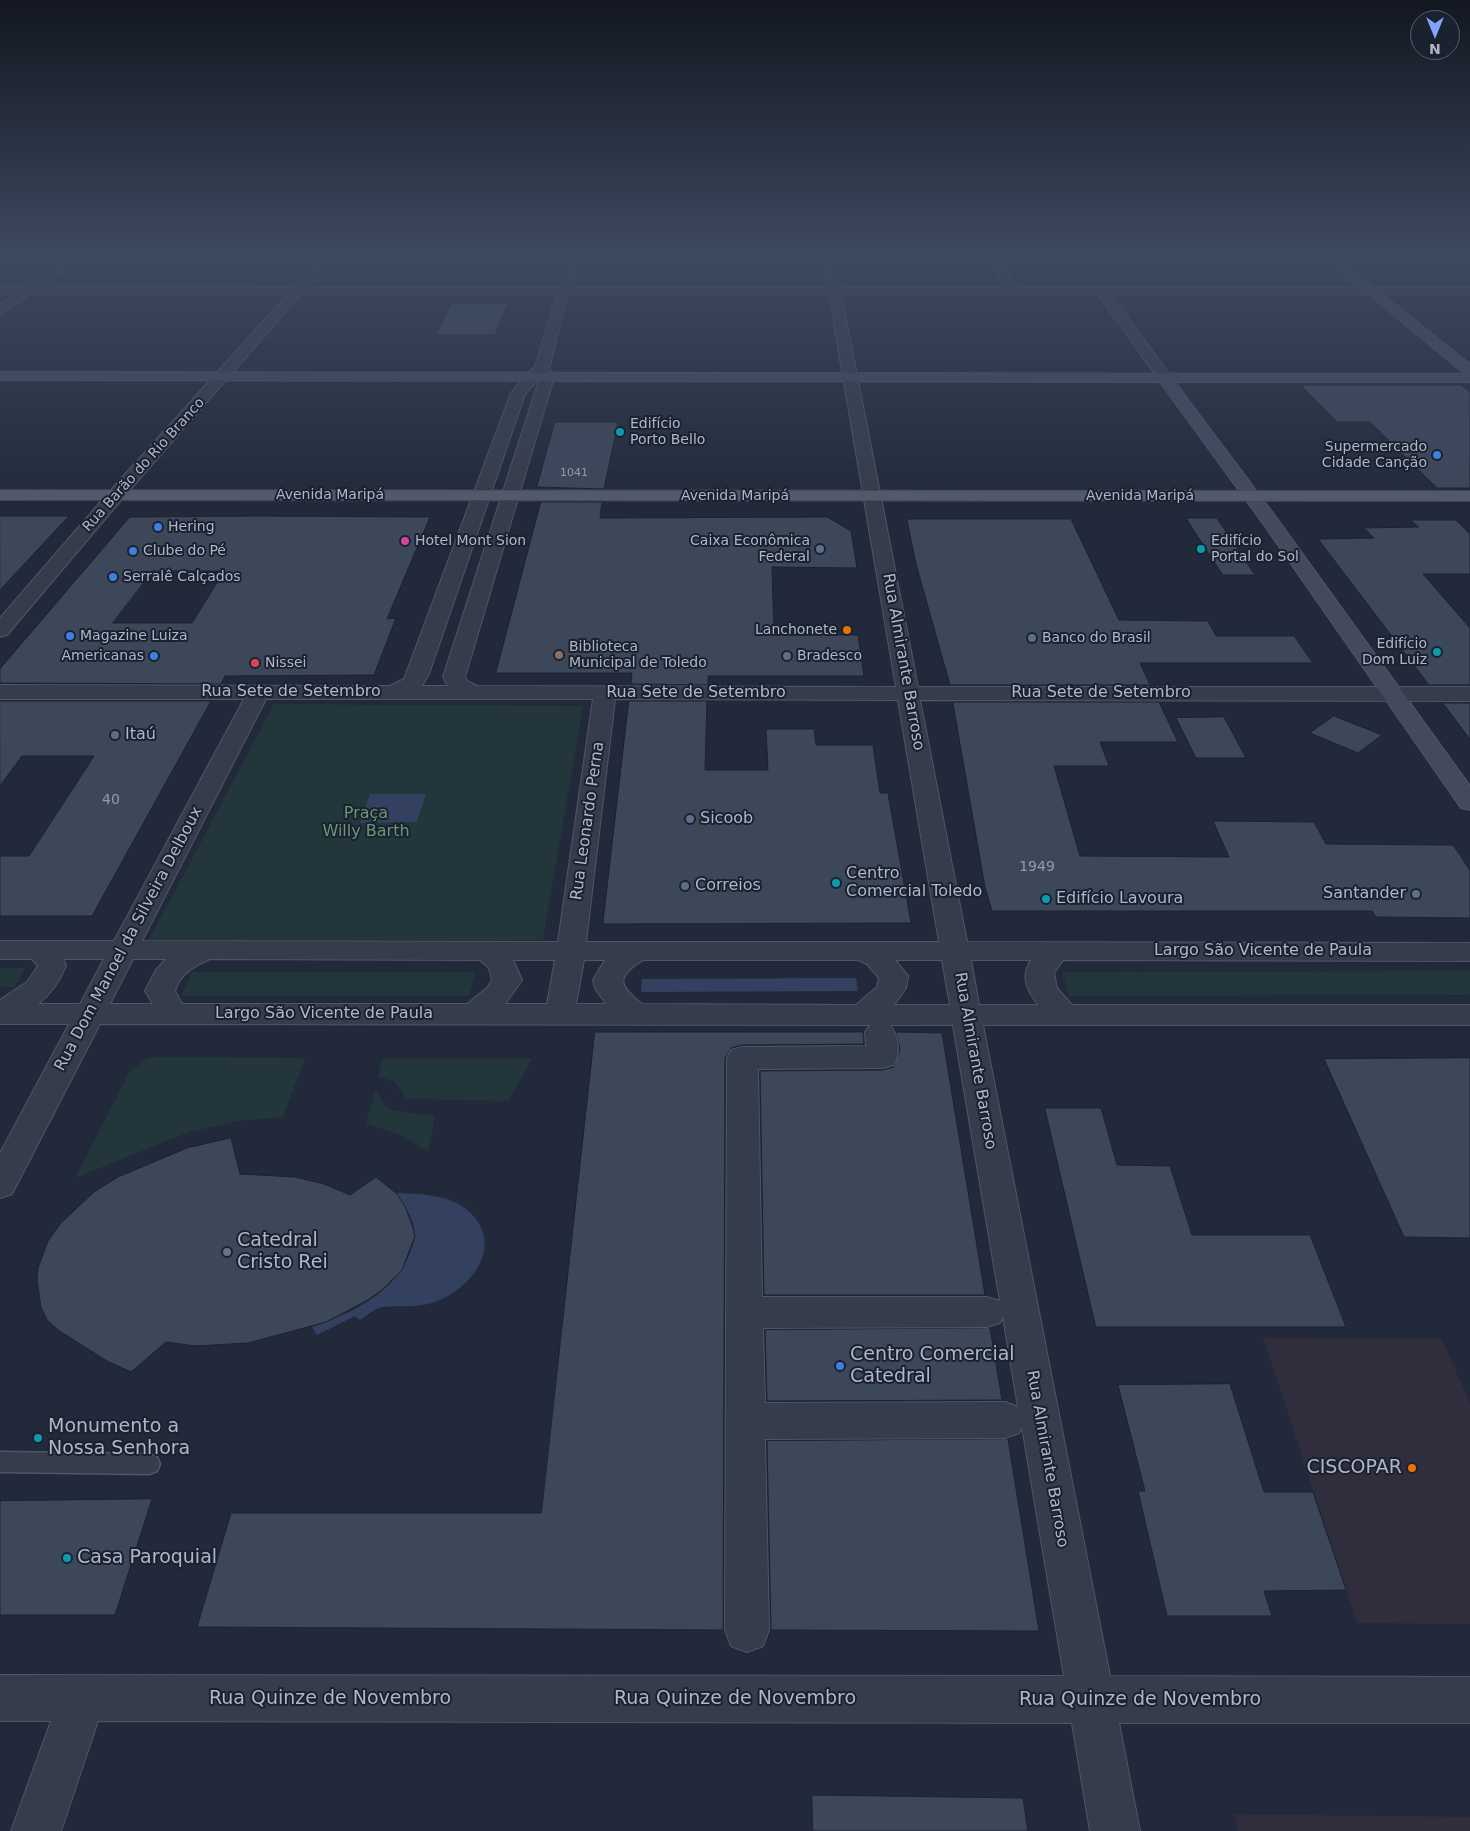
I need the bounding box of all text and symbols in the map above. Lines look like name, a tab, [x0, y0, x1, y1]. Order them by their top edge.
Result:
north arrow	[1410, 10, 1460, 60]
text: N	[1429, 41, 1441, 57]
street label: Rua Barão do Rio Branco	[79, 395, 209, 535]
place label: Edifício Porto Bello	[630, 416, 705, 448]
marker: Edifício Porto Bello	[614, 426, 626, 438]
place label: Supermercado Cidade Canção	[1322, 439, 1427, 472]
marker: Supermercado Cidade Canção	[1431, 449, 1443, 461]
house number: 1041	[560, 466, 588, 480]
street label: Avenida Maripá	[276, 487, 384, 503]
street label: Avenida Maripá	[681, 488, 789, 504]
street label: Avenida Maripá	[1086, 488, 1194, 504]
place label: Hering	[168, 519, 215, 535]
marker: Hering	[152, 521, 164, 533]
place label: Hotel Mont Sion	[415, 533, 526, 549]
place label: Caixa Econômica Federal	[690, 533, 810, 566]
place label: Edifício Portal do Sol	[1211, 533, 1299, 566]
marker: Hotel Mont Sion	[399, 535, 411, 547]
place label: Clube do Pé	[143, 543, 226, 559]
marker: Caixa Econômica Federal	[814, 543, 826, 555]
marker: Edifício Portal do Sol	[1195, 543, 1207, 555]
marker: Clube do Pé	[127, 545, 139, 557]
place label: Serralê Calçados	[123, 569, 241, 585]
marker: Serralê Calçados	[107, 571, 119, 583]
street label: Rua Almirante Barroso	[878, 572, 928, 752]
place label: Lanchonete	[755, 622, 837, 638]
marker: Lanchonete	[841, 624, 853, 636]
place label: Magazine Luiza	[80, 628, 188, 644]
marker: Magazine Luiza	[64, 630, 76, 642]
place label: Banco do Brasil	[1042, 630, 1151, 646]
marker: Banco do Brasil	[1026, 632, 1038, 644]
place label: Edifício Dom Luiz	[1362, 636, 1427, 669]
place label: Biblioteca Municipal de Toledo	[569, 639, 707, 672]
marker: Edifício Dom Luiz	[1431, 646, 1443, 658]
place label: Americanas	[62, 648, 144, 664]
place label: Bradesco	[797, 648, 862, 664]
marker: Biblioteca Municipal de Toledo	[553, 649, 565, 661]
marker: Americanas	[148, 650, 160, 662]
marker: Bradesco	[781, 650, 793, 662]
place label: Nissei	[265, 655, 306, 671]
marker: Nissei	[249, 657, 261, 669]
street label: Rua Sete de Setembro	[201, 682, 381, 702]
street label: Rua Sete de Setembro	[606, 683, 786, 703]
street label: Rua Sete de Setembro	[1011, 683, 1191, 703]
place label: Itaú	[125, 725, 156, 745]
marker: Itaú	[109, 729, 121, 741]
street label: Rua Leonardo Perna	[567, 740, 609, 902]
house number: 40	[102, 792, 120, 808]
street label: Rua Dom Manoel da Silveira Delboux	[51, 804, 207, 1074]
park label: Praça Willy Barth	[322, 804, 410, 842]
place label: Sicoob	[700, 809, 753, 829]
marker: Sicoob	[684, 813, 696, 825]
house number: 1949	[1019, 859, 1055, 875]
place label: Centro Comercial Toledo	[846, 864, 982, 902]
place label: Correios	[695, 876, 761, 896]
marker: Centro Comercial Toledo	[830, 877, 842, 889]
marker: Correios	[679, 880, 691, 892]
place label: Santander	[1323, 884, 1406, 904]
marker: Santander	[1410, 888, 1422, 900]
place label: Edifício Lavoura	[1056, 889, 1183, 909]
marker: Edifício Lavoura	[1040, 893, 1052, 905]
street label: Largo São Vicente de Paula	[1154, 941, 1372, 961]
street label: Rua Almirante Barroso	[950, 971, 1000, 1151]
street label: Largo São Vicente de Paula	[215, 1004, 433, 1024]
place label: Catedral Cristo Rei	[237, 1230, 328, 1274]
marker: Catedral Cristo Rei	[221, 1246, 233, 1258]
place label: Centro Comercial Catedral	[850, 1344, 1015, 1388]
marker: Centro Comercial Catedral	[834, 1360, 846, 1372]
street label: Rua Almirante Barroso	[1022, 1369, 1072, 1549]
place label: Monumento a Nossa Senhora	[48, 1416, 190, 1460]
marker: Monumento a Nossa Senhora	[32, 1432, 44, 1444]
place label: CISCOPAR	[1306, 1457, 1402, 1479]
marker: CISCOPAR	[1406, 1462, 1418, 1474]
place label: Casa Paroquial	[77, 1547, 217, 1569]
marker: Casa Paroquial	[61, 1552, 73, 1564]
street label: Rua Quinze de Novembro	[209, 1688, 451, 1710]
street label: Rua Quinze de Novembro	[614, 1688, 856, 1710]
street label: Rua Quinze de Novembro	[1019, 1689, 1261, 1711]

